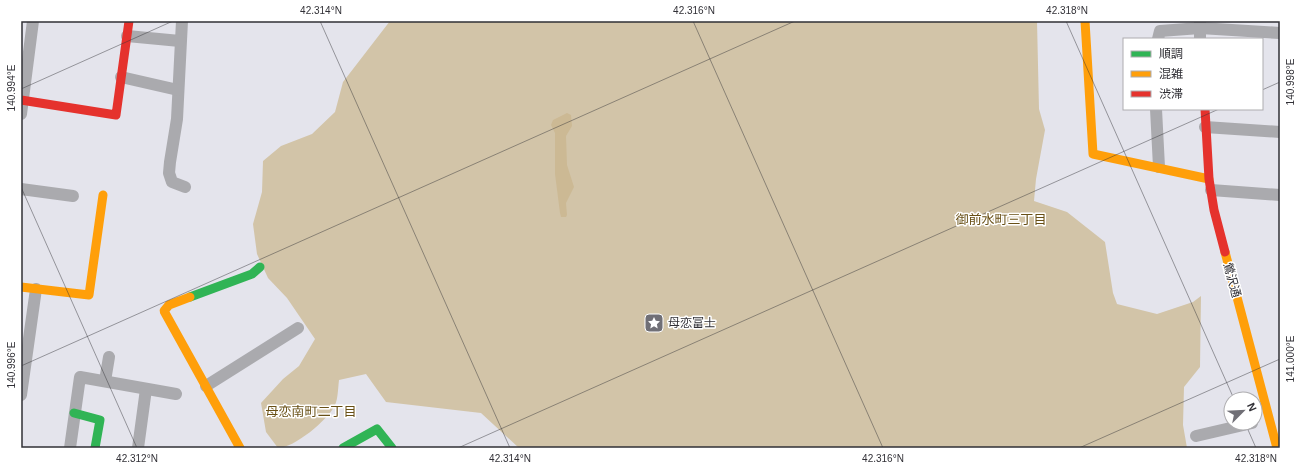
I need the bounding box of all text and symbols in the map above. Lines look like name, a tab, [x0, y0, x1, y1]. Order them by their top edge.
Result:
text: 42.314°N	[300, 5, 342, 16]
text: 42.316°N	[673, 5, 715, 16]
text: 42.318°N	[1046, 5, 1088, 16]
legend	[1123, 38, 1263, 110]
text: 順調	[1159, 47, 1183, 61]
text: 140.998°E	[1285, 58, 1296, 105]
text: 140.994°E	[6, 64, 17, 111]
text: 混雑	[1159, 67, 1183, 81]
text: 渋滞	[1159, 87, 1183, 101]
district label: 御前水町三丁目	[955, 212, 1047, 227]
street label: 鶯沢通	[1221, 261, 1243, 299]
place icon: 母恋富士	[643, 312, 665, 334]
place label: 母恋富士	[668, 316, 716, 330]
text: 141.000°E	[1285, 335, 1296, 382]
text: 140.996°E	[6, 341, 17, 388]
north arrow	[1223, 391, 1263, 431]
text: N	[1245, 401, 1259, 413]
district label: 母恋南町二丁目	[265, 404, 357, 419]
text: 42.312°N	[116, 453, 158, 464]
text: 42.314°N	[489, 453, 531, 464]
text: 42.316°N	[862, 453, 904, 464]
text: 42.318°N	[1235, 453, 1277, 464]

